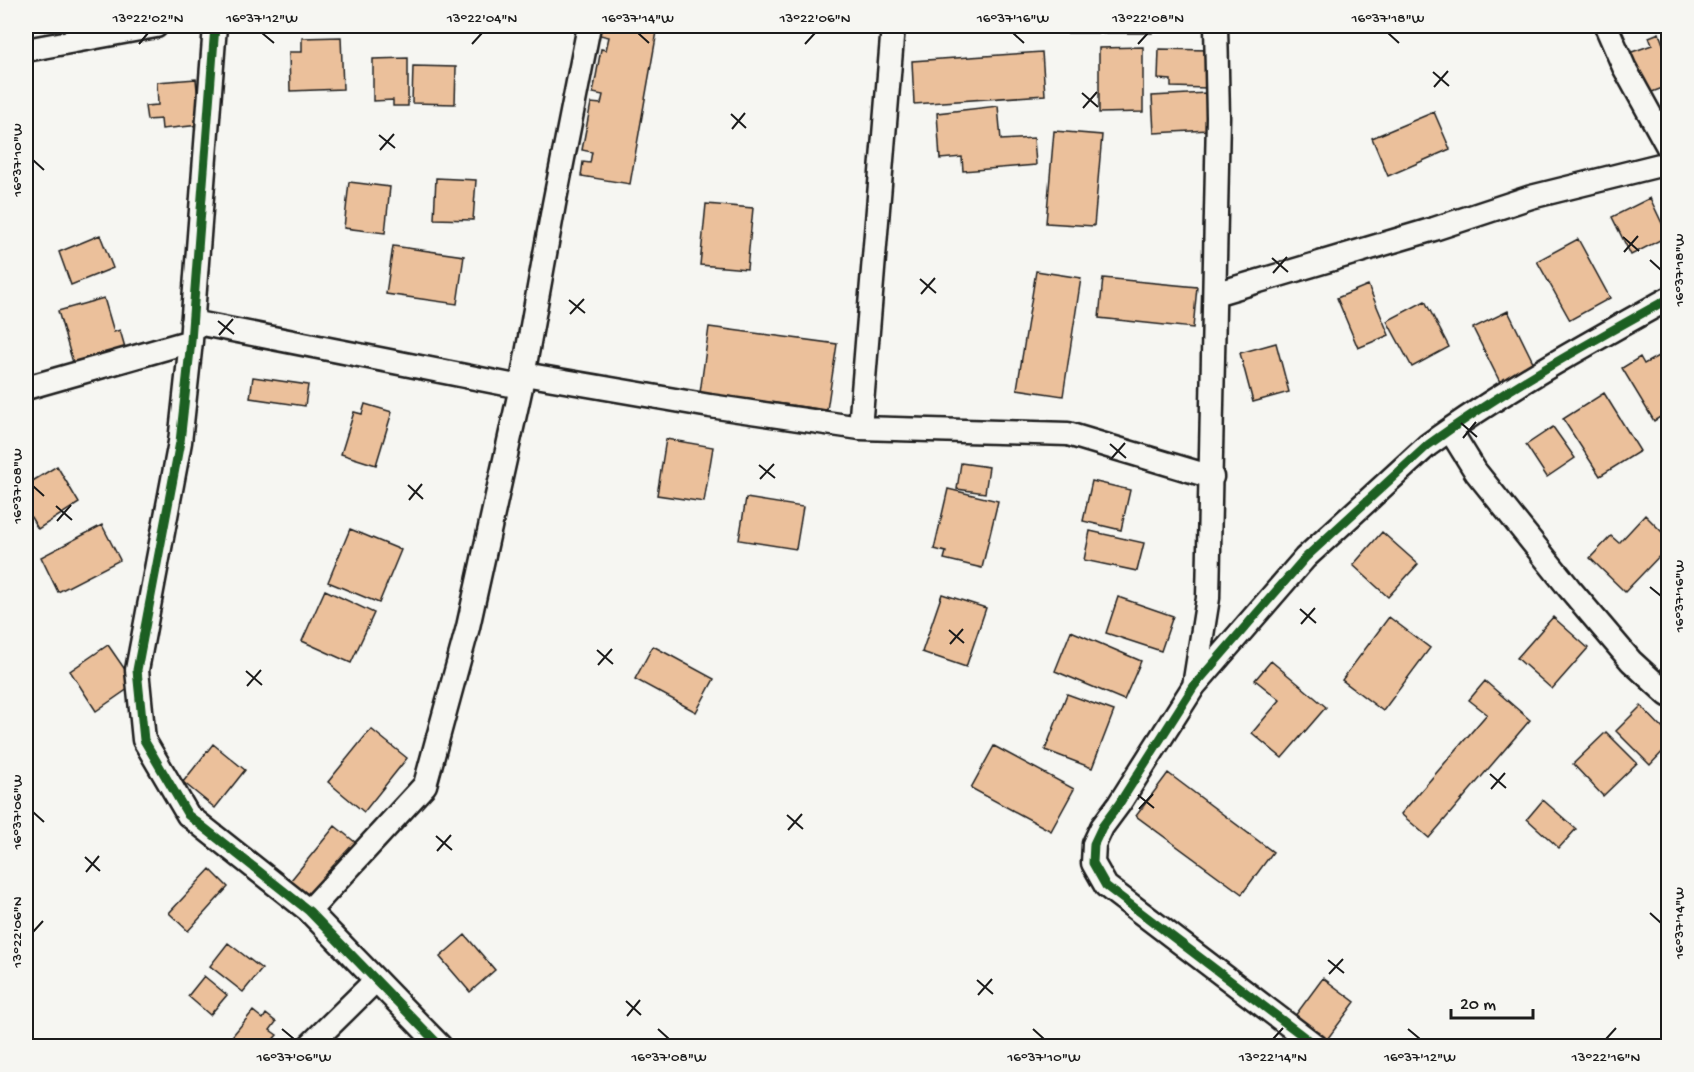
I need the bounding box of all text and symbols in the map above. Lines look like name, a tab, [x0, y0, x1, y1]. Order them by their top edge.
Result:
text: 13°22'02"N	[111, 10, 184, 28]
text: 16°37'12"W	[225, 10, 298, 28]
text: 13°22'04"N	[446, 10, 518, 28]
text: 16°37'14"W	[601, 10, 674, 28]
text: 13°22'06"N	[778, 10, 851, 28]
text: 16°37'16"W	[976, 10, 1049, 28]
text: 13°22'08"N	[1111, 10, 1184, 28]
text: 16°37'18"W	[1350, 10, 1425, 28]
text: 16°37'10"W	[9, 123, 27, 198]
text: 16°37'18"W	[1671, 233, 1689, 308]
text: 16°37'08"W	[9, 448, 27, 525]
text: 16°37'16"W	[1671, 560, 1689, 633]
text: 16°37'06"W	[9, 774, 27, 850]
text: 16°37'14"W	[1671, 887, 1689, 960]
text: 13°22'06"N	[9, 896, 27, 969]
scale bar	[1451, 982, 1534, 1020]
text: 20 m	[1460, 995, 1496, 1016]
text: 16°37'06"W	[256, 1049, 332, 1067]
text: 16°37'08"W	[630, 1049, 707, 1067]
text: 16°37'10"W	[1006, 1049, 1081, 1067]
text: 13°22'14"N	[1238, 1049, 1307, 1067]
text: 16°37'12"W	[1383, 1049, 1456, 1067]
text: 13°22'16"N	[1571, 1049, 1641, 1067]

